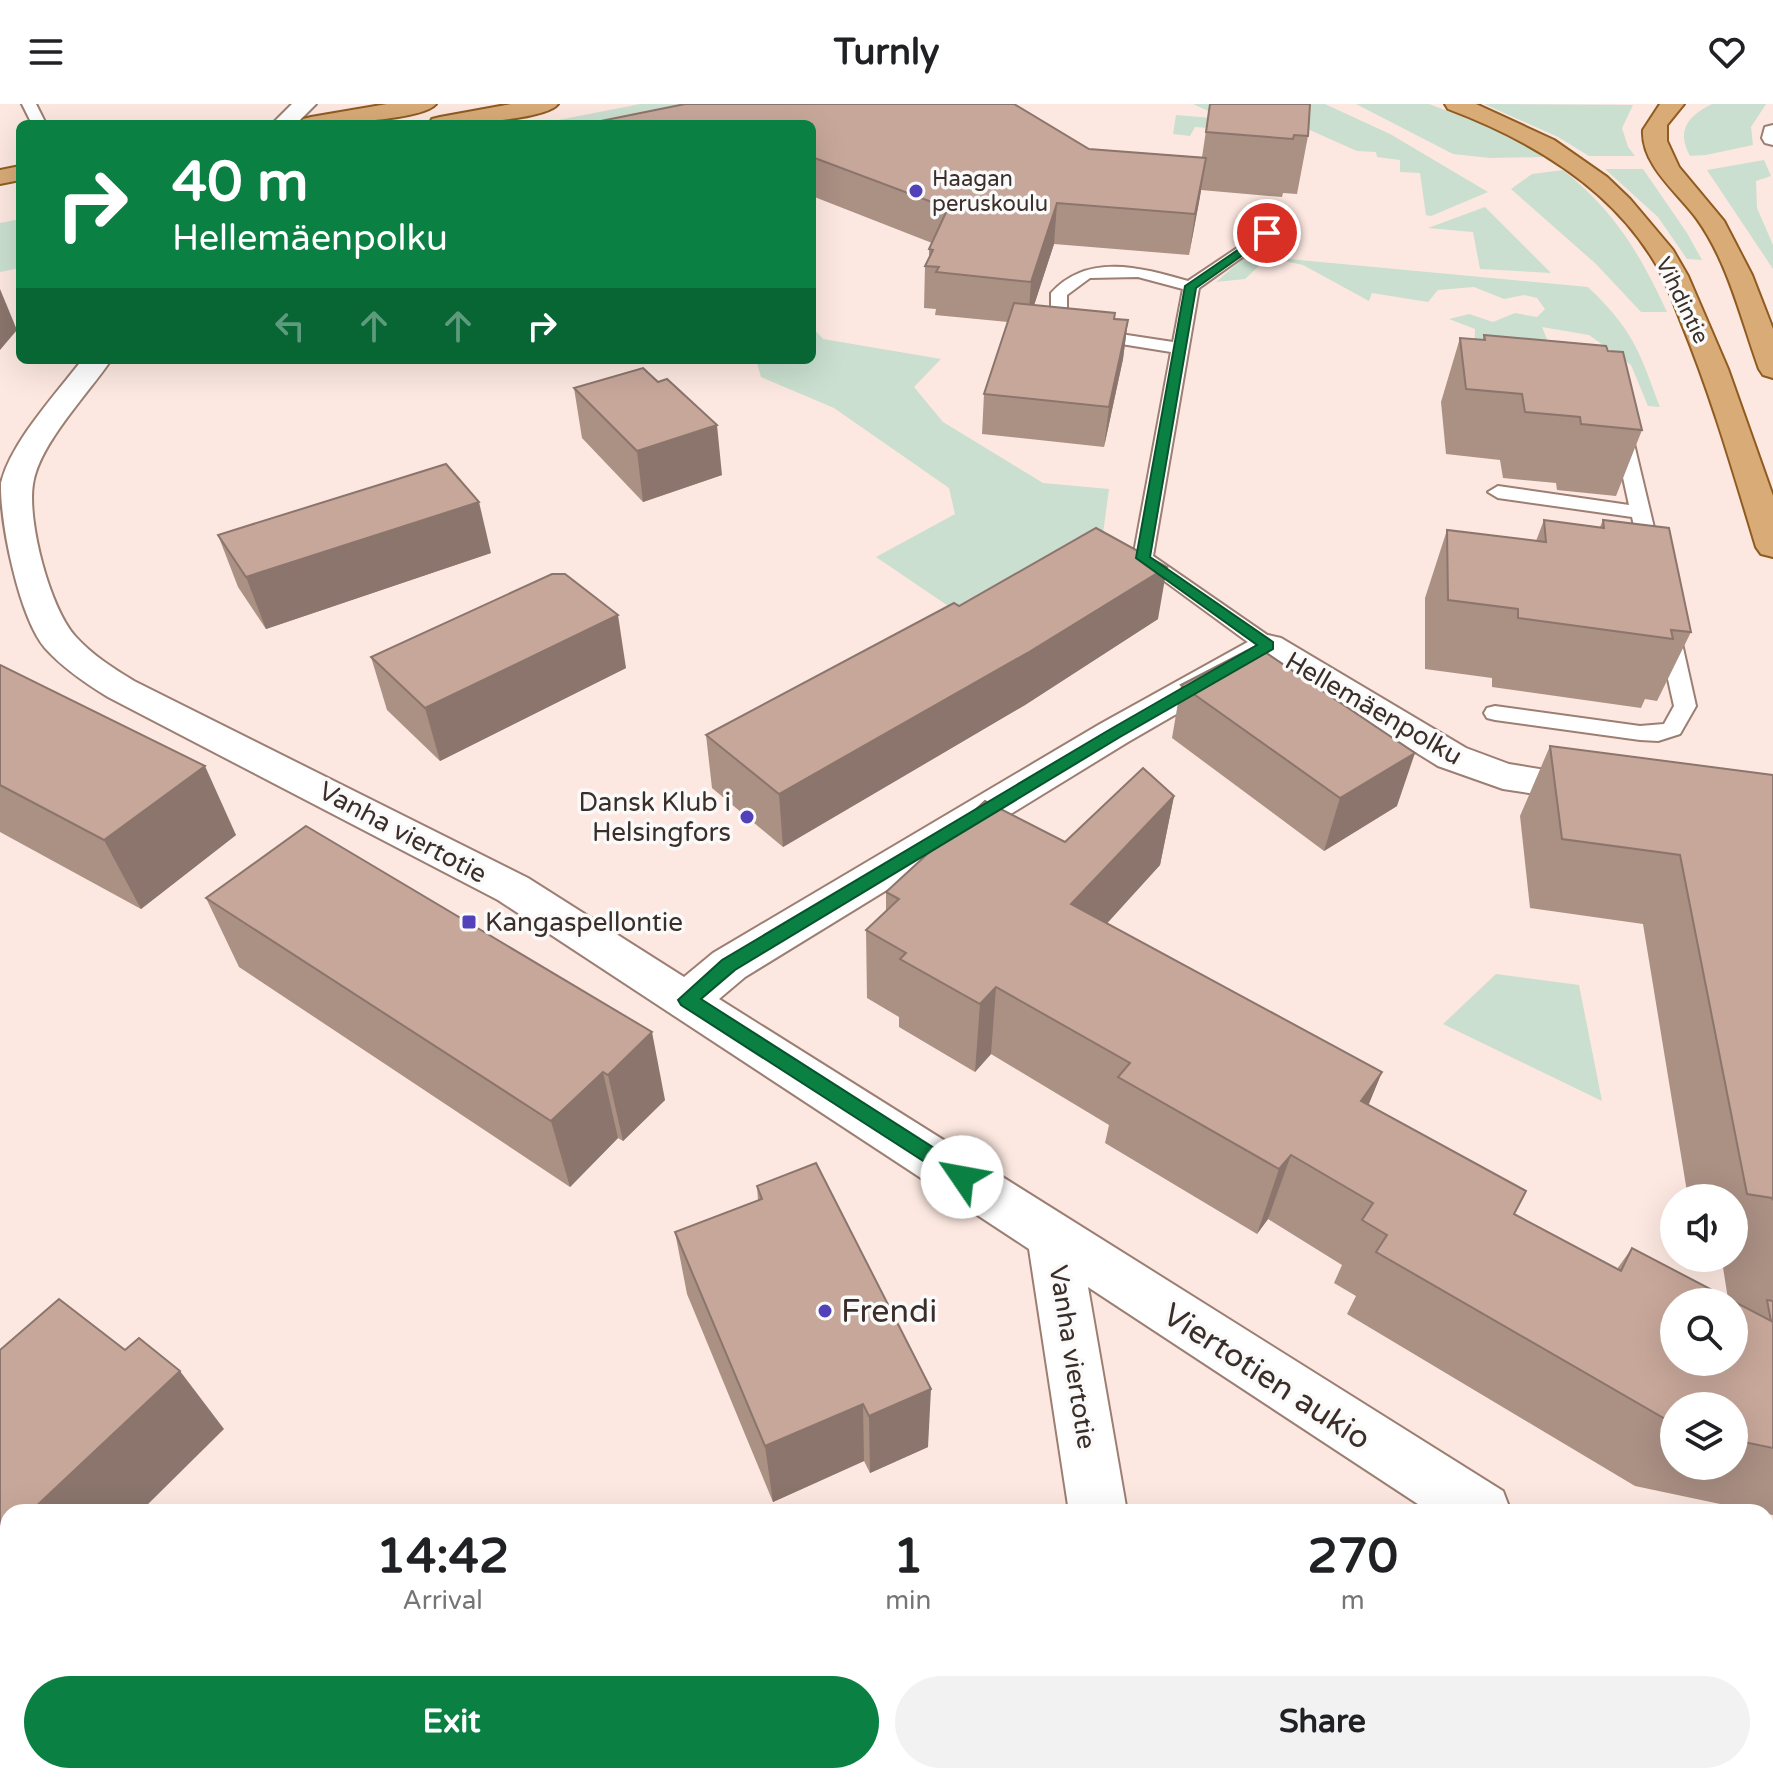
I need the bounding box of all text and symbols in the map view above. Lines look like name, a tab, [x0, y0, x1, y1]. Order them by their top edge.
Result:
icon: menu	[24, 30, 68, 74]
icon: heart	[1705, 30, 1749, 74]
text: Turnly	[834, 31, 939, 74]
text: 40 m	[172, 149, 308, 216]
icon: right	[40, 152, 144, 256]
place label: Haagan peruskoulu	[932, 166, 1048, 217]
marker: Haagan peruskoulu	[907, 182, 925, 200]
pin	[1233, 199, 1301, 267]
icon: arrive	[1245, 211, 1289, 255]
text: Hellemäenpolku	[172, 217, 448, 260]
street label: Vihdintie	[1650, 253, 1714, 348]
icon: left	[268, 304, 312, 348]
icon: ahead	[352, 304, 396, 348]
icon: ahead	[436, 304, 480, 348]
icon: right	[520, 304, 564, 348]
street label: Hellemäenpolku	[1280, 645, 1468, 772]
street label: Vanha viertotie	[313, 775, 492, 890]
place label: Dansk Klub i Helsingfors	[579, 787, 731, 848]
marker: Dansk Klub i Helsingfors	[738, 808, 756, 826]
place label: Kangaspellontie	[485, 907, 683, 938]
marker: Kangaspellontie	[460, 913, 478, 931]
position arrow	[920, 1135, 1004, 1219]
map controls	[1660, 1184, 1748, 1480]
button: sound	[1660, 1184, 1748, 1272]
street label: Vanha viertotie	[1043, 1263, 1102, 1451]
button: search	[1660, 1288, 1748, 1376]
place label: Frendi	[841, 1293, 937, 1331]
street label: Viertotien aukio	[1156, 1296, 1377, 1458]
marker: Frendi	[816, 1302, 834, 1320]
button: layers	[1660, 1392, 1748, 1480]
text: 14:42	[376, 1528, 509, 1586]
text: 1	[893, 1528, 923, 1586]
text: 270	[1307, 1528, 1398, 1586]
text: Arrival	[402, 1585, 483, 1616]
text: min	[885, 1585, 931, 1616]
text: m	[1341, 1585, 1365, 1616]
button: Exit	[24, 1676, 879, 1768]
button: Share	[895, 1676, 1750, 1768]

